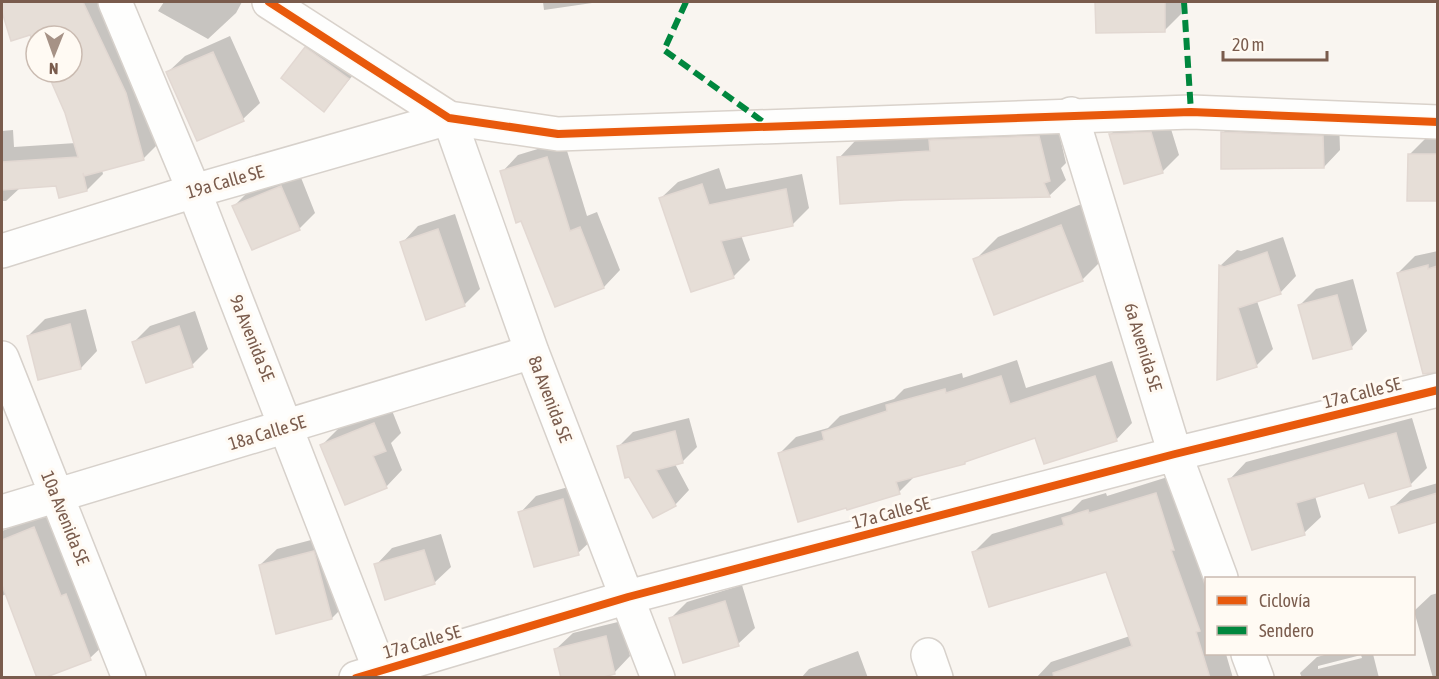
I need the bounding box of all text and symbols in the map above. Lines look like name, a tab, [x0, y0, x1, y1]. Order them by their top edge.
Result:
north arrow	[24, 24, 84, 84]
scale bar	[1223, 24, 1326, 62]
text: 20 m	[1232, 34, 1264, 55]
text: N	[49, 60, 59, 78]
street label: 19a Calle SE	[184, 160, 266, 203]
street label: 9a Avenida SE	[226, 292, 279, 384]
street label: 6a Avenida SE	[1120, 300, 1167, 394]
street label: 8a Avenida SE	[524, 353, 577, 445]
street label: 17a Calle SE	[1321, 373, 1403, 412]
street label: 18a Calle SE	[226, 411, 308, 454]
street label: 10a Avenida SE	[37, 468, 94, 568]
street label: 17a Calle SE	[850, 492, 932, 533]
legend	[1205, 577, 1415, 655]
text: Ciclovía	[1259, 590, 1311, 611]
street label: 17a Calle SE	[381, 620, 463, 663]
text: Sendero	[1259, 620, 1314, 641]

